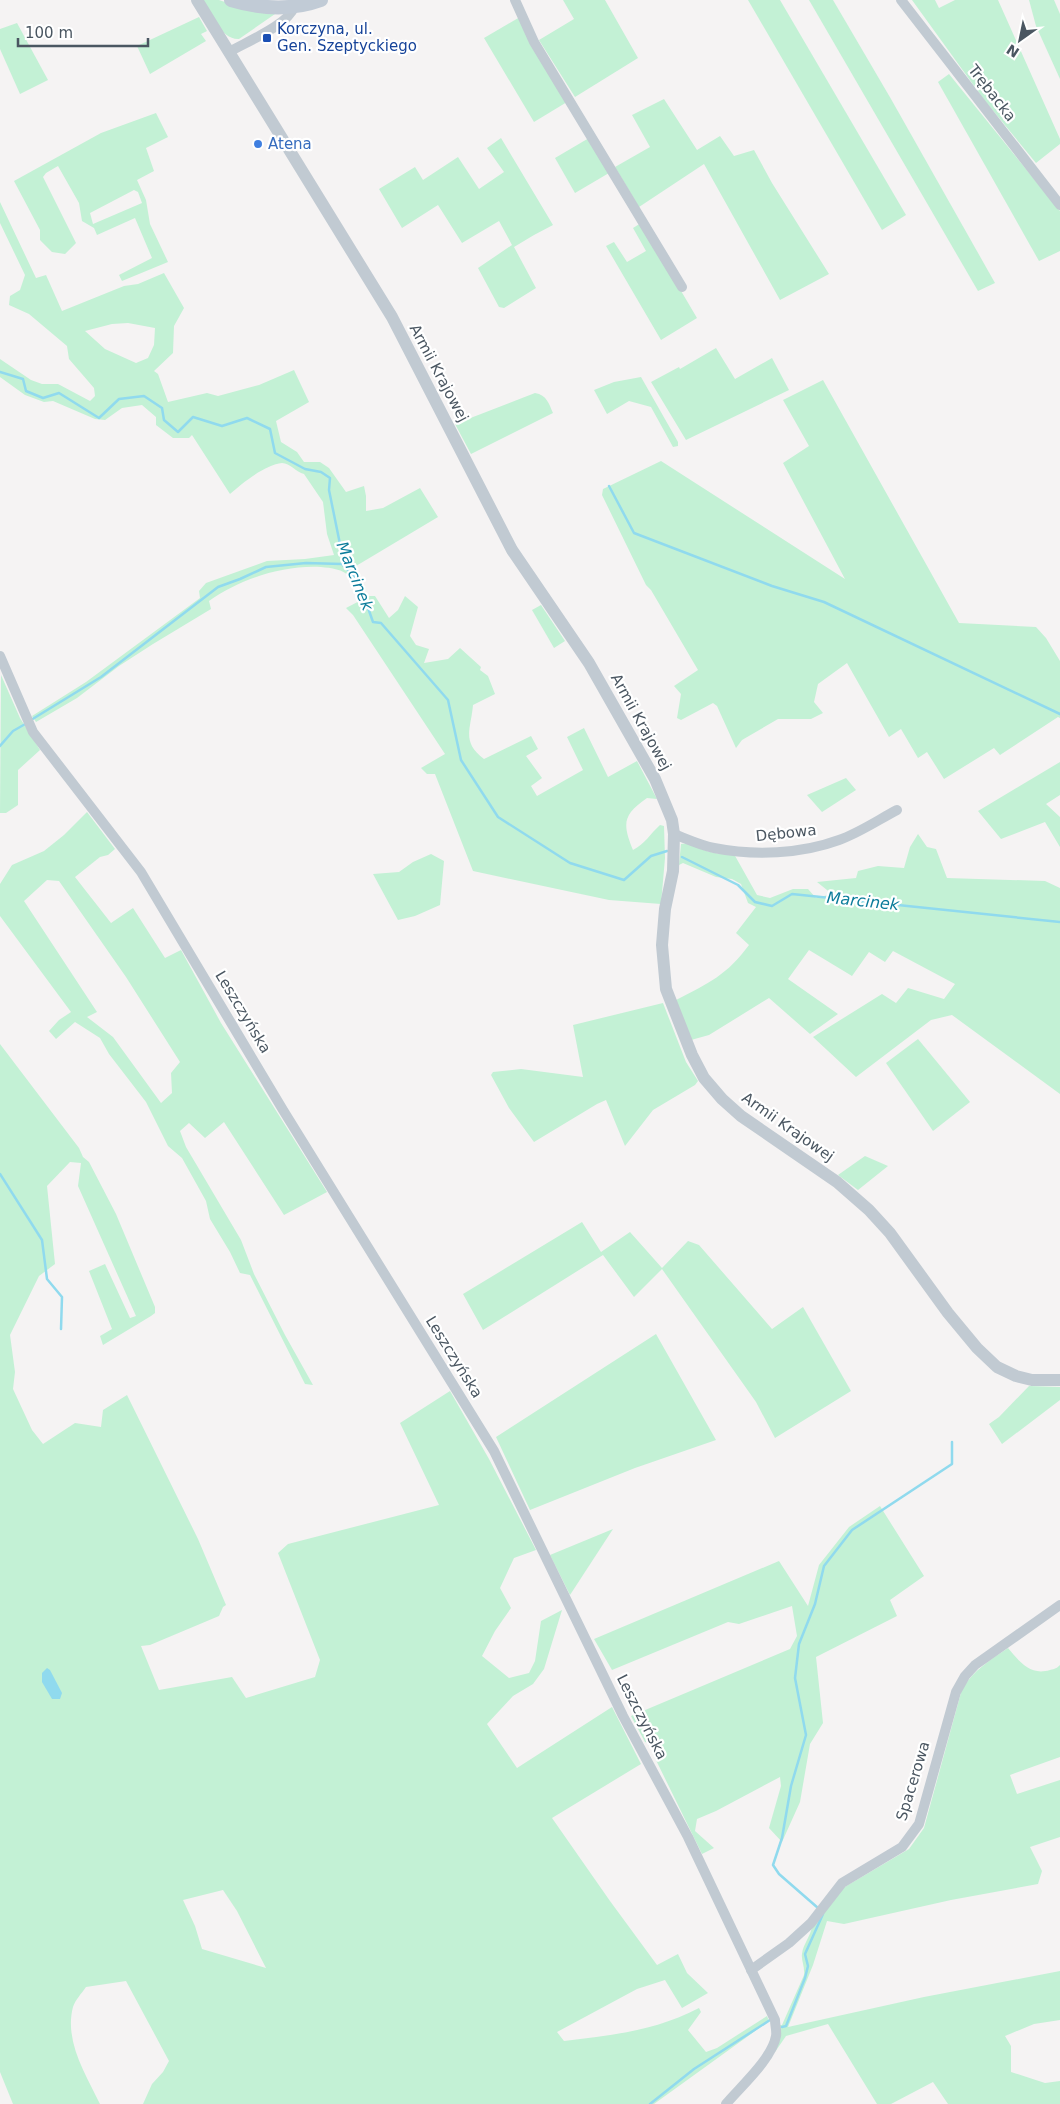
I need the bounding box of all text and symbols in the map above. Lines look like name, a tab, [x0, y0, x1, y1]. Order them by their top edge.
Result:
scale bar	[18, 15, 148, 47]
north arrow	[995, 15, 1045, 65]
place label: Korczyna, ul. Gen. Szeptyckiego	[277, 20, 417, 55]
text: 100 m	[25, 24, 73, 42]
marker: Korczyna, ul. Gen. Szeptyckiego	[261, 32, 273, 44]
text: N	[1004, 41, 1022, 61]
street label: Trębacka	[964, 60, 1020, 125]
place label: Atena	[268, 135, 312, 153]
marker: Atena	[252, 138, 264, 150]
street label: Armii Krajowej	[406, 321, 472, 425]
water label: Marcinek	[333, 539, 378, 614]
street label: Armii Krajowej	[607, 670, 675, 774]
street label: Dębowa	[755, 821, 817, 845]
water label: Marcinek	[826, 888, 901, 914]
street label: Leszczyńska	[211, 968, 275, 1056]
street label: Armii Krajowej	[739, 1089, 837, 1165]
street label: Leszczyńska	[422, 1313, 486, 1401]
street label: Leszczyńska	[613, 1672, 671, 1762]
street label: Spacerowa	[892, 1739, 934, 1823]

